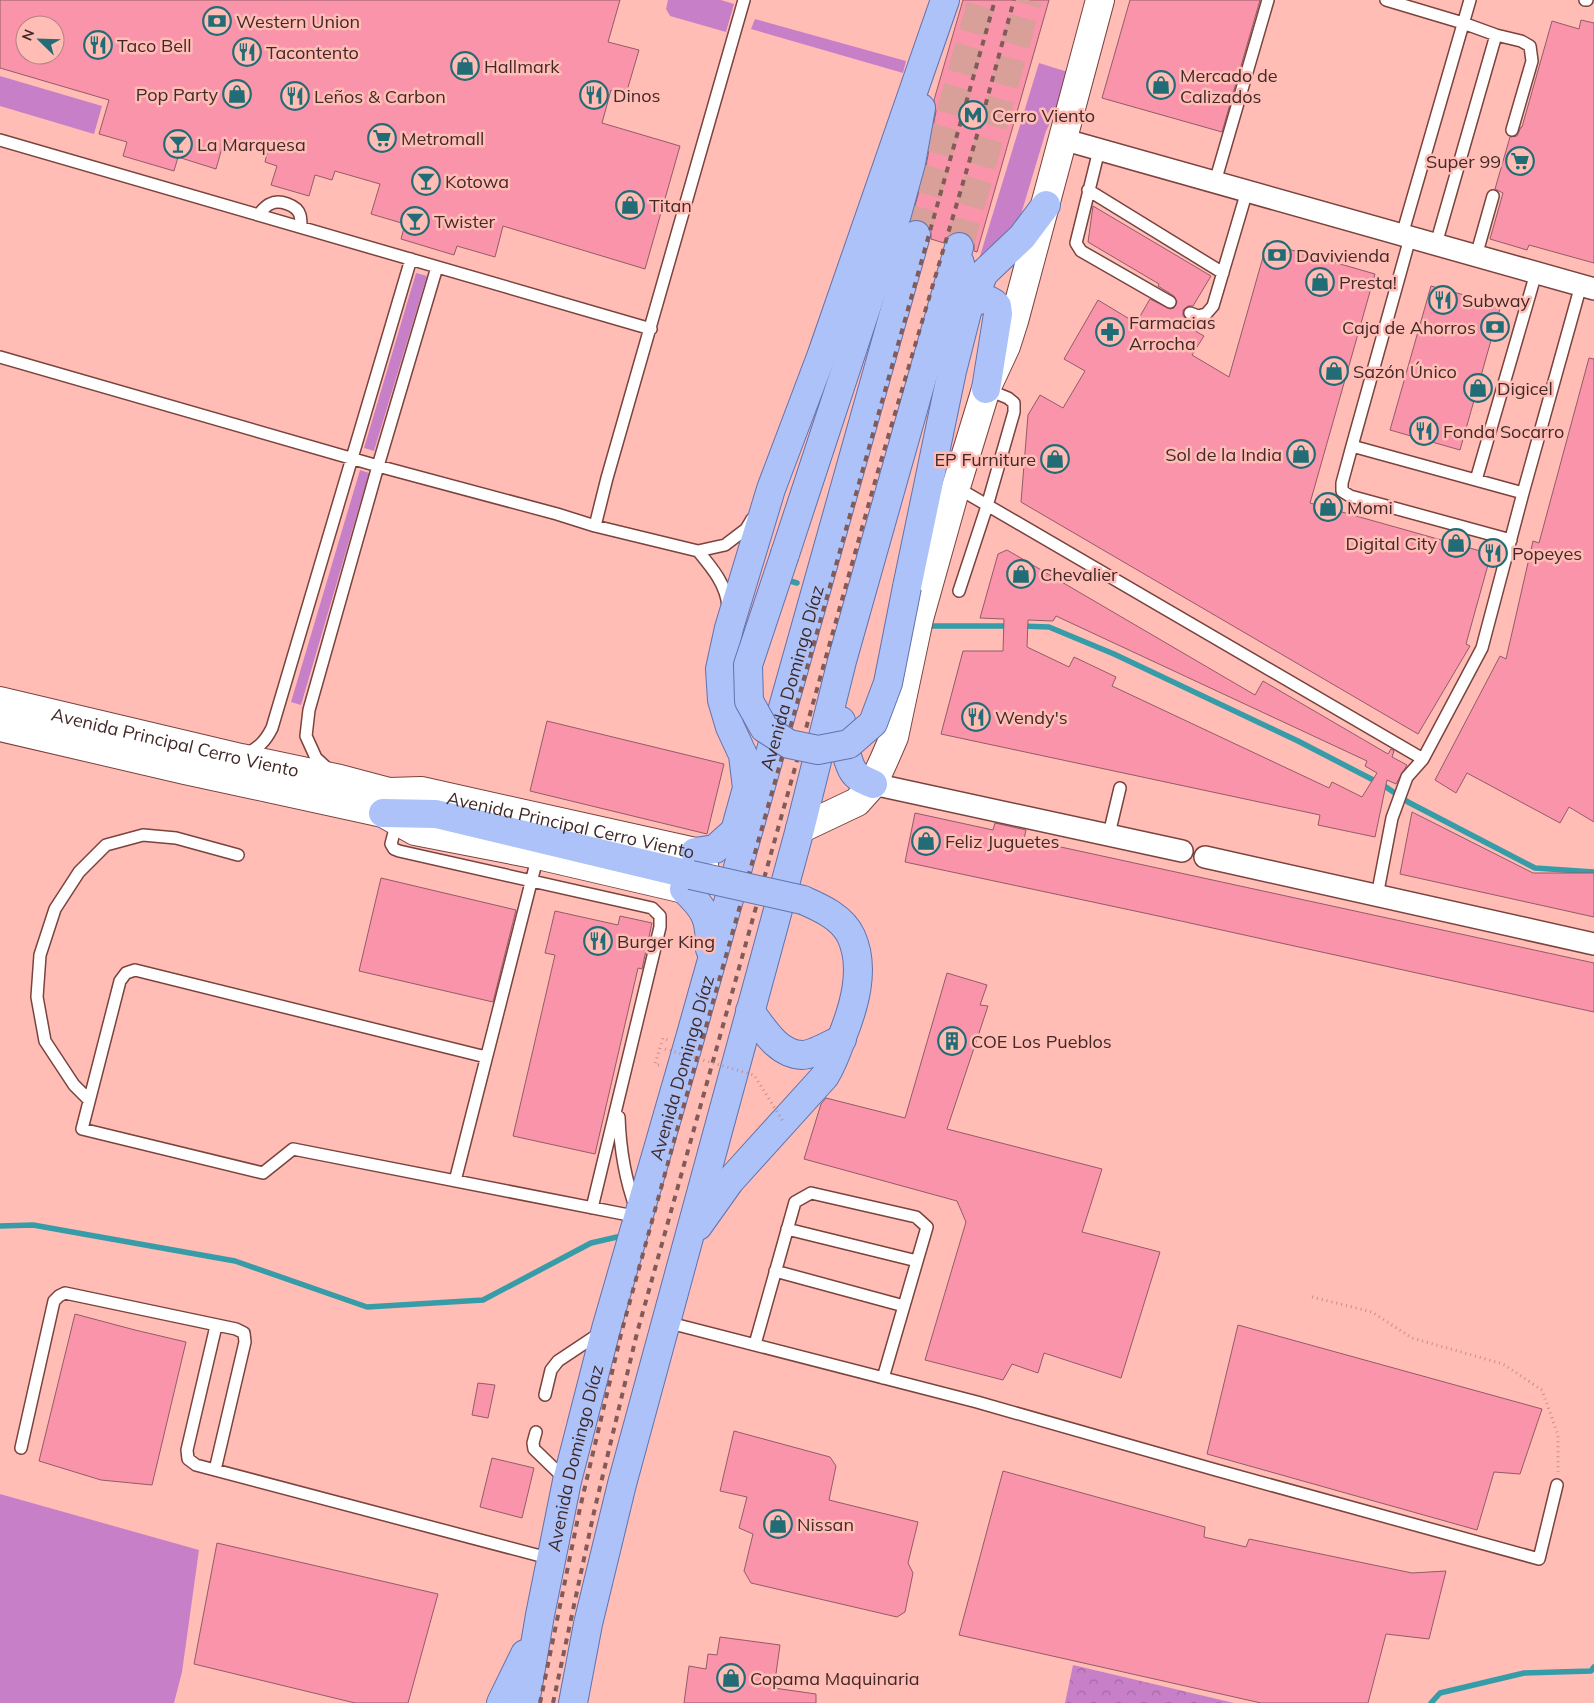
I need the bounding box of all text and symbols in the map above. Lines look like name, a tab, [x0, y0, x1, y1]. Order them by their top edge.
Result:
bank icon: Western Union	[202, 6, 232, 36]
place label: Western Union	[236, 10, 360, 33]
north arrow	[15, 15, 65, 65]
text: N	[18, 27, 38, 43]
restaurant icon: Taco Bell	[83, 30, 113, 60]
place label: Taco Bell	[117, 34, 192, 57]
restaurant icon: Tacontento	[232, 37, 262, 67]
place label: Tacontento	[266, 41, 359, 64]
shop icon: Hallmark	[450, 51, 480, 81]
place label: Hallmark	[484, 55, 560, 78]
place label: Mercado de Calizados	[1180, 64, 1278, 108]
shop icon: Mercado de Calizados	[1146, 70, 1176, 100]
shop icon: Pop Party	[222, 79, 252, 109]
restaurant icon: Dinos	[579, 80, 609, 110]
restaurant icon: Leños & Carbon	[280, 81, 310, 111]
place label: Pop Party	[136, 83, 218, 106]
place label: Dinos	[613, 84, 661, 107]
place label: Leños & Carbon	[314, 85, 446, 108]
metro station icon: Cerro Viento	[958, 100, 988, 130]
place label: Cerro Viento	[992, 104, 1095, 127]
supermarket icon: Metromall	[367, 123, 397, 153]
place label: Metromall	[401, 127, 484, 150]
bar icon: La Marquesa	[163, 129, 193, 159]
place label: La Marquesa	[197, 133, 306, 156]
supermarket icon: Super 99	[1505, 146, 1535, 176]
place label: Super 99	[1426, 150, 1501, 173]
bar icon: Kotowa	[411, 166, 441, 196]
place label: Kotowa	[445, 170, 509, 193]
shop icon: Titan	[615, 190, 645, 220]
place label: Titan	[649, 194, 692, 217]
bar icon: Twister	[400, 206, 430, 236]
place label: Twister	[434, 210, 495, 233]
bank icon: Davivienda	[1262, 240, 1292, 270]
place label: Davivienda	[1296, 244, 1390, 267]
shop icon: Presta!	[1305, 267, 1335, 297]
place label: Presta!	[1339, 271, 1397, 294]
restaurant icon: Subway	[1428, 285, 1458, 315]
place label: Subway	[1462, 289, 1530, 312]
place label: Farmacias Arrocha	[1129, 311, 1216, 355]
bank icon: Caja de Ahorros	[1480, 312, 1510, 342]
place label: Caja de Ahorros	[1342, 316, 1476, 339]
pharmacy icon: Farmacias Arrocha	[1095, 317, 1125, 347]
shop icon: Sazón Único	[1319, 356, 1349, 386]
place label: Sazón Único	[1353, 360, 1457, 383]
shop icon: Digicel	[1463, 373, 1493, 403]
place label: Digicel	[1497, 377, 1553, 400]
restaurant icon: Fonda Socarro	[1409, 416, 1439, 446]
place label: Fonda Socarro	[1443, 420, 1564, 443]
shop icon: Sol de la India	[1286, 439, 1316, 469]
place label: Sol de la India	[1165, 443, 1282, 466]
shop icon: EP Furniture	[1040, 444, 1070, 474]
place label: EP Furniture	[934, 448, 1036, 471]
shop icon: Momi	[1313, 492, 1343, 522]
place label: Momi	[1347, 496, 1393, 519]
shop icon: Digital City	[1441, 528, 1471, 558]
place label: Digital City	[1345, 532, 1437, 555]
restaurant icon: Popeyes	[1478, 538, 1508, 568]
place label: Popeyes	[1512, 542, 1582, 565]
shop icon: Chevalier	[1006, 559, 1036, 589]
place label: Chevalier	[1040, 563, 1118, 586]
street label: Avenida Domingo Díaz	[754, 583, 828, 773]
street label: Avenida Principal Cerro Viento	[49, 702, 301, 781]
restaurant icon: Wendy's	[961, 702, 991, 732]
place label: Wendy's	[995, 706, 1068, 729]
street label: Avenida Principal Cerro Viento	[445, 786, 697, 863]
shop icon: Feliz Juguetes	[911, 826, 941, 856]
place label: Feliz Juguetes	[945, 830, 1060, 853]
restaurant icon: Burger King	[583, 926, 613, 956]
place label: Burger King	[617, 930, 715, 953]
street label: Avenida Domingo Díaz	[644, 972, 719, 1163]
building icon: COE Los Pueblos	[937, 1026, 967, 1056]
place label: COE Los Pueblos	[971, 1030, 1112, 1053]
street label: Avenida Domingo Díaz	[542, 1362, 608, 1553]
shop icon: Nissan	[763, 1509, 793, 1539]
place label: Nissan	[797, 1513, 854, 1536]
shop icon: Copama Maquinaria	[716, 1663, 746, 1693]
place label: Copama Maquinaria	[750, 1667, 920, 1690]

